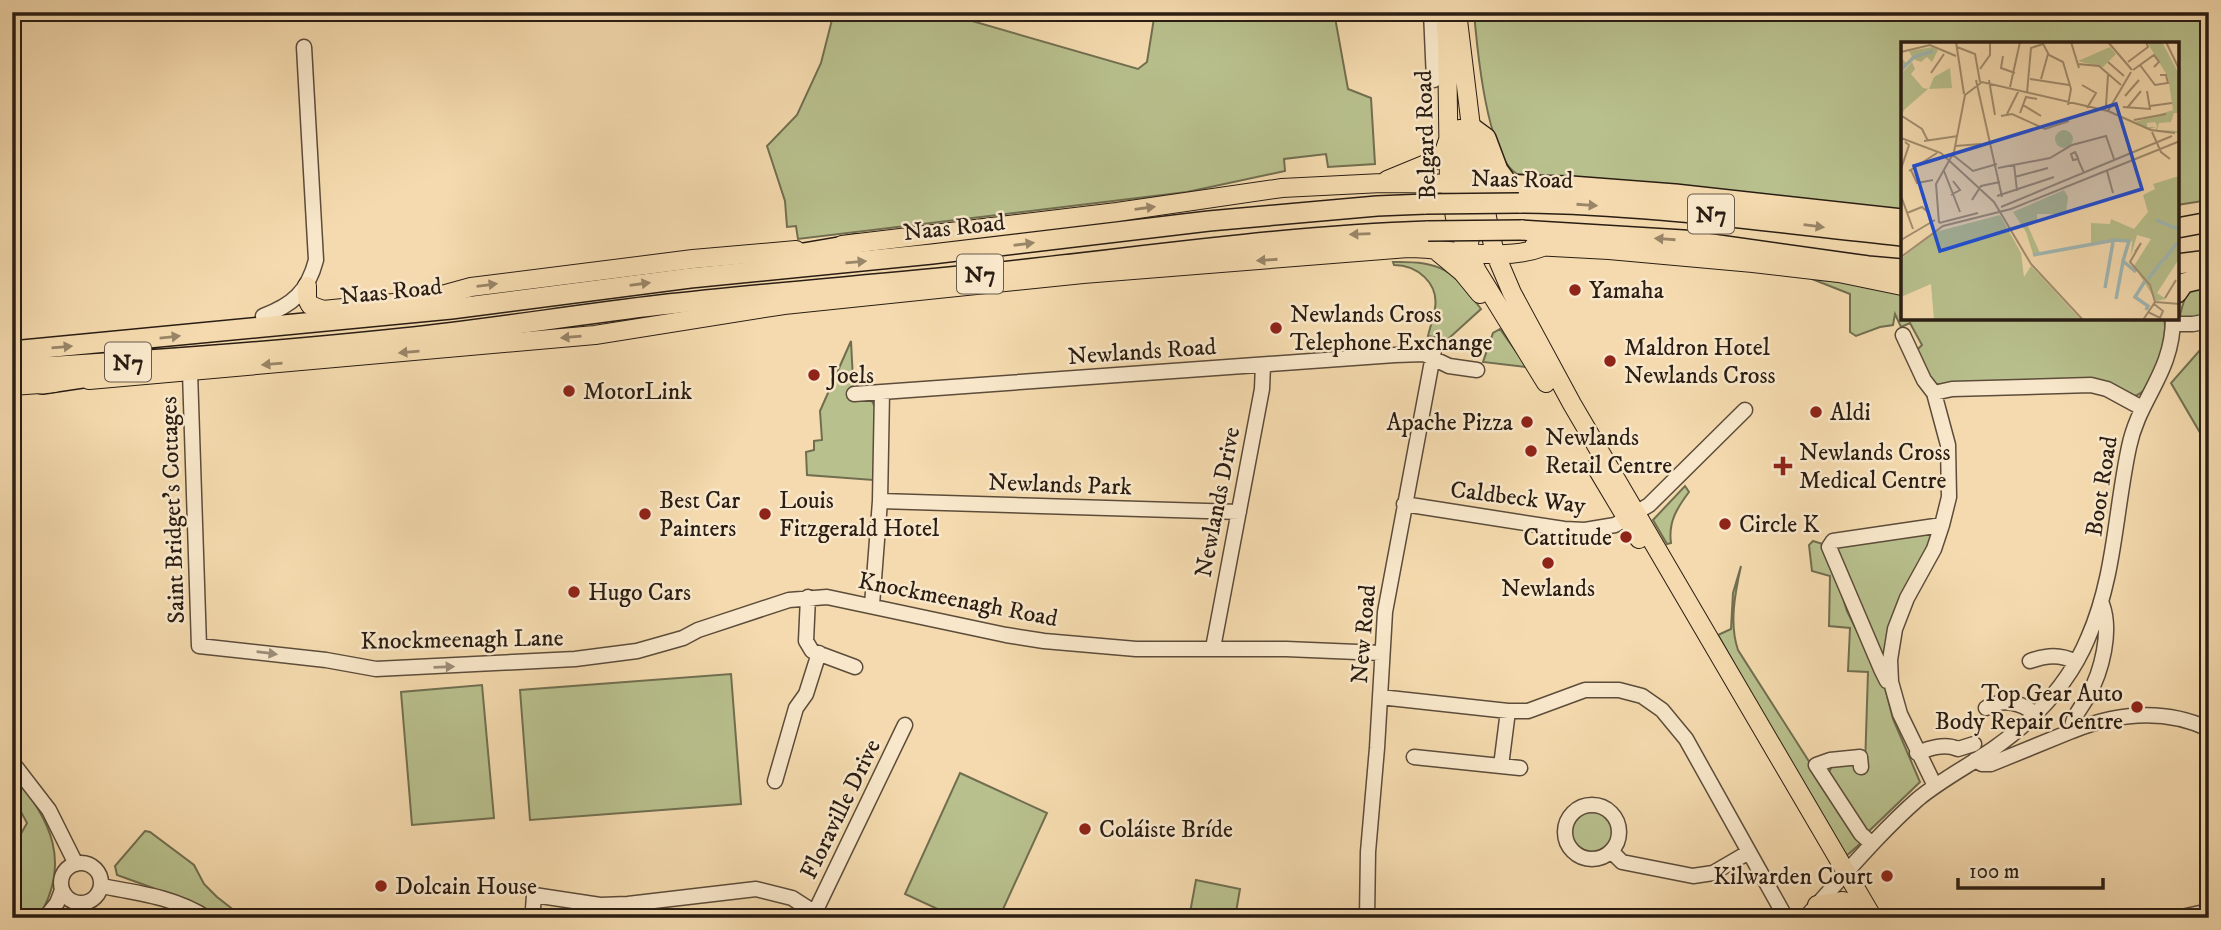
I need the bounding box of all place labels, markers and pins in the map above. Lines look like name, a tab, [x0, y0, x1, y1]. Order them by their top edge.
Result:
place label: Yamaha	[1589, 276, 1665, 306]
marker: Yamaha	[1567, 282, 1583, 298]
place label: Newlands Cross Telephone Exchange	[1290, 300, 1492, 358]
marker: Newlands Cross Telephone Exchange	[1268, 320, 1284, 336]
place label: Maldron Hotel Newlands Cross	[1624, 333, 1776, 391]
marker: Maldron Hotel Newlands Cross	[1602, 353, 1618, 369]
place label: Joels	[826, 361, 874, 391]
marker: Joels	[806, 367, 822, 383]
place label: MotorLink	[583, 377, 692, 407]
marker: MotorLink	[561, 383, 577, 399]
place label: Aldi	[1830, 398, 1871, 428]
marker: Aldi	[1808, 404, 1824, 420]
place label: Apache Pizza	[1386, 408, 1514, 438]
marker: Apache Pizza	[1519, 414, 1535, 430]
place label: Newlands Retail Centre	[1545, 423, 1672, 481]
place label: Newlands Cross Medical Centre	[1799, 438, 1951, 496]
marker: Newlands Retail Centre	[1523, 443, 1539, 459]
marker: Newlands Cross Medical Centre	[1773, 456, 1793, 476]
place label: Best Car Painters	[659, 486, 740, 544]
place label: Louis Fitzgerald Hotel	[779, 486, 940, 544]
marker: Best Car Painters	[637, 506, 653, 522]
marker: Louis Fitzgerald Hotel	[757, 506, 773, 522]
place label: Circle K	[1739, 510, 1819, 540]
marker: Circle K	[1717, 516, 1733, 532]
place label: Cattitude	[1523, 523, 1612, 553]
marker: Cattitude	[1618, 529, 1634, 545]
marker: Newlands	[1540, 555, 1556, 571]
place label: Newlands	[1501, 574, 1595, 604]
place label: Hugo Cars	[588, 578, 691, 608]
marker: Hugo Cars	[566, 584, 582, 600]
place label: Top Gear Auto Body Repair Centre	[1935, 679, 2123, 737]
marker: Top Gear Auto Body Repair Centre	[2129, 699, 2145, 715]
place label: Coláiste Bríde	[1099, 815, 1233, 845]
marker: Coláiste Bríde	[1077, 821, 1093, 837]
place label: Kilwarden Court	[1713, 862, 1873, 892]
marker: Kilwarden Court	[1879, 868, 1895, 884]
place label: Dolcain House	[395, 872, 537, 902]
marker: Dolcain House	[373, 878, 389, 894]

